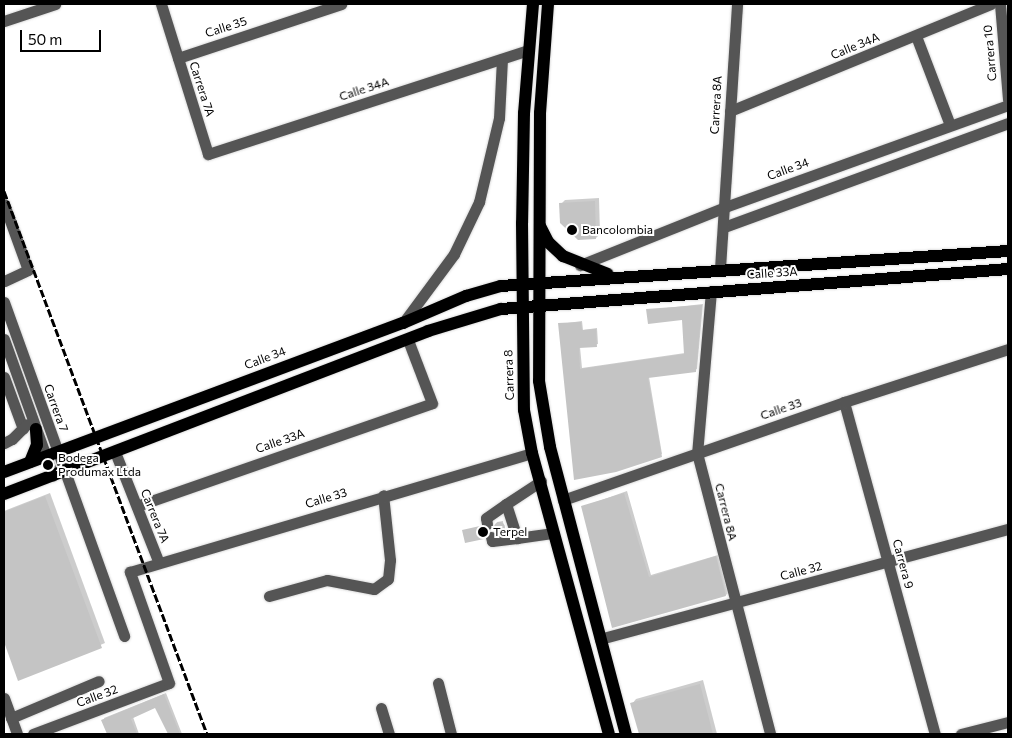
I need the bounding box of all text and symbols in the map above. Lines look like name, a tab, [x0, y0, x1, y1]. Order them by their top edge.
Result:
street label: Calle 35	[203, 14, 249, 40]
scale bar	[22, 20, 104, 52]
street label: Carrera 10	[980, 24, 1000, 82]
text: 50 m	[28, 30, 62, 48]
street label: Calle 34A	[828, 30, 882, 62]
street label: Carrera 7A	[186, 60, 218, 118]
street label: Calle 34A	[337, 74, 391, 104]
street label: Carrera 8A	[707, 75, 725, 135]
street label: Calle 34	[765, 155, 811, 183]
place label: Bancolombia	[582, 223, 653, 237]
marker: Bancolombia	[566, 224, 578, 236]
street label: Calle 33A	[746, 264, 798, 282]
street label: Calle 34	[242, 344, 288, 372]
street label: Carrera 8	[501, 349, 517, 401]
street label: Carrera 7	[41, 382, 71, 434]
street label: Calle 33	[758, 395, 804, 423]
street label: Calle 33A	[254, 426, 306, 456]
place label: Bodega Produmax Ltda	[58, 451, 141, 479]
marker: Bodega Produmax Ltda	[42, 459, 54, 471]
street label: Carrera 8A	[712, 482, 740, 542]
street label: Calle 33	[303, 485, 349, 511]
street label: Carrera 7A	[138, 487, 172, 545]
place label: Terpel	[493, 525, 527, 539]
marker: Terpel	[477, 526, 489, 538]
street label: Carrera 9	[889, 538, 917, 590]
street label: Calle 32	[779, 559, 823, 583]
street label: Calle 32	[74, 682, 120, 710]

